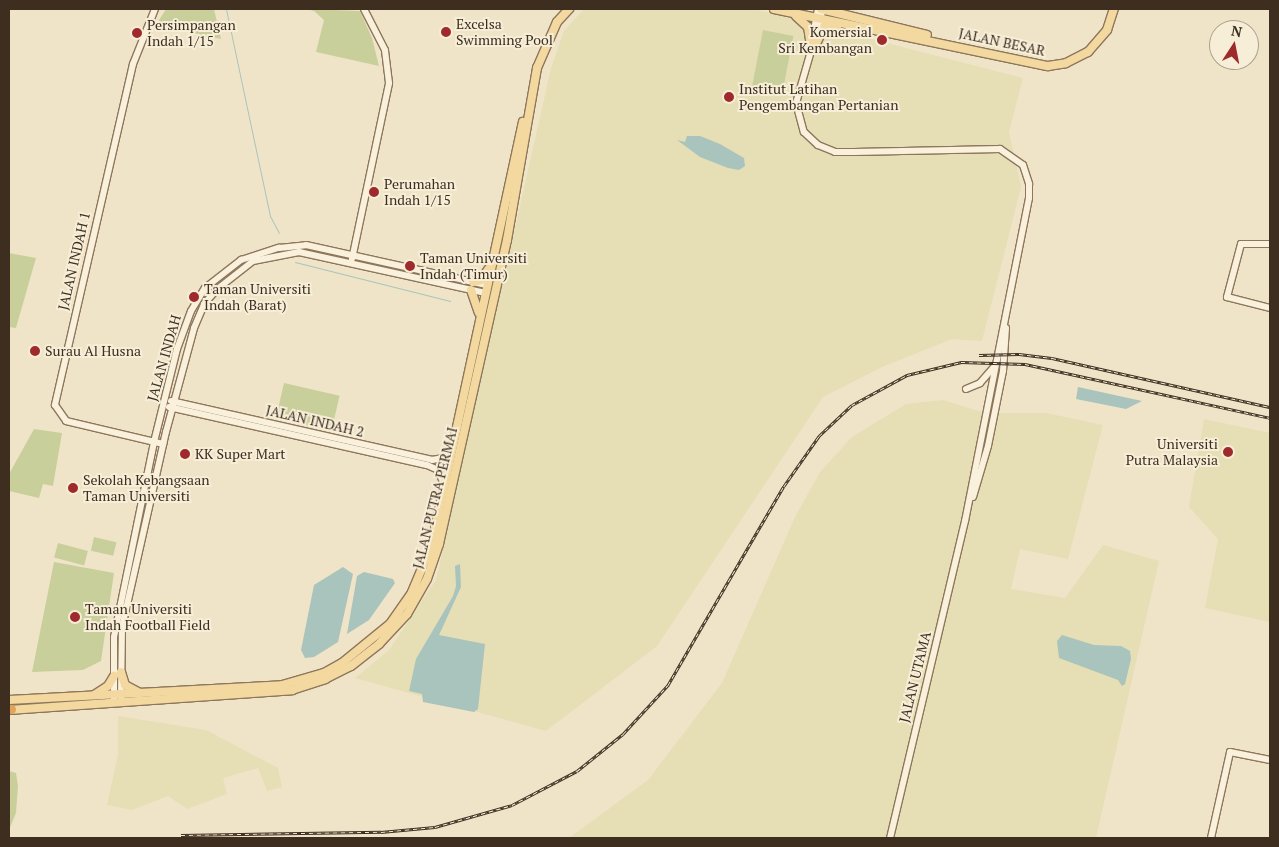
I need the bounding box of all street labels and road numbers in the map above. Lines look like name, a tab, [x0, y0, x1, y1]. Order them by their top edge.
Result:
street label: JALAN BESAR	[957, 25, 1047, 59]
street label: JALAN INDAH 1	[55, 210, 93, 312]
street label: JALAN INDAH	[144, 313, 184, 403]
street label: JALAN INDAH 2	[264, 402, 366, 440]
street label: JALAN PUTRA PERMAI	[409, 425, 461, 571]
street label: JALAN UTAMA	[896, 630, 934, 724]

